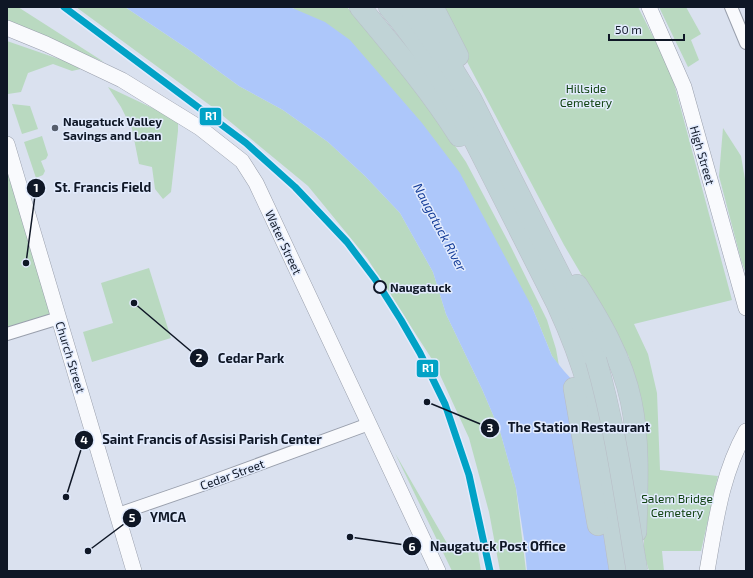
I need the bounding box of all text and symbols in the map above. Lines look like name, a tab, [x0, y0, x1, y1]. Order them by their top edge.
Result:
scale bar	[609, 16, 684, 42]
text: 50 m	[615, 22, 642, 36]
park label: Hillside Cemetery	[560, 81, 613, 109]
line badge: R1	[199, 107, 222, 126]
text: R1	[205, 109, 217, 122]
place label: Naugatuck Valley Savings and Loan	[63, 114, 162, 142]
marker: Naugatuck Valley Savings and Loan	[50, 123, 60, 133]
street label: High Street	[688, 124, 718, 187]
callout: St. Francis Field	[26, 175, 159, 200]
text: St. Francis Field	[55, 179, 151, 195]
text: 1	[33, 180, 39, 194]
water label: Naugatuck River	[410, 180, 470, 274]
street label: Water Street	[263, 208, 305, 277]
marker: Naugatuck	[373, 280, 387, 294]
place label: Naugatuck	[390, 280, 452, 294]
street label: Church Street	[53, 319, 89, 395]
callout: Cedar Park	[189, 346, 292, 371]
text: 2	[196, 350, 203, 364]
text: Cedar Park	[218, 350, 285, 366]
line badge: R1	[416, 359, 439, 378]
text: R1	[422, 361, 434, 374]
callout: The Station Restaurant	[480, 415, 659, 440]
text: The Station Restaurant	[508, 419, 651, 435]
text: 3	[487, 420, 494, 434]
callout: Saint Francis of Assisi Parish Center	[74, 427, 330, 452]
text: Saint Francis of Assisi Parish Center	[102, 431, 322, 447]
text: 4	[80, 432, 88, 446]
street label: Cedar Street	[198, 456, 266, 492]
park label: Salem Bridge Cemetery	[641, 491, 713, 519]
callout: YMCA	[122, 505, 194, 530]
text: YMCA	[150, 509, 186, 525]
text: 5	[129, 510, 136, 524]
callout: Naugatuck Post Office	[402, 534, 574, 559]
text: Naugatuck Post Office	[430, 538, 566, 554]
text: 6	[408, 539, 416, 553]

